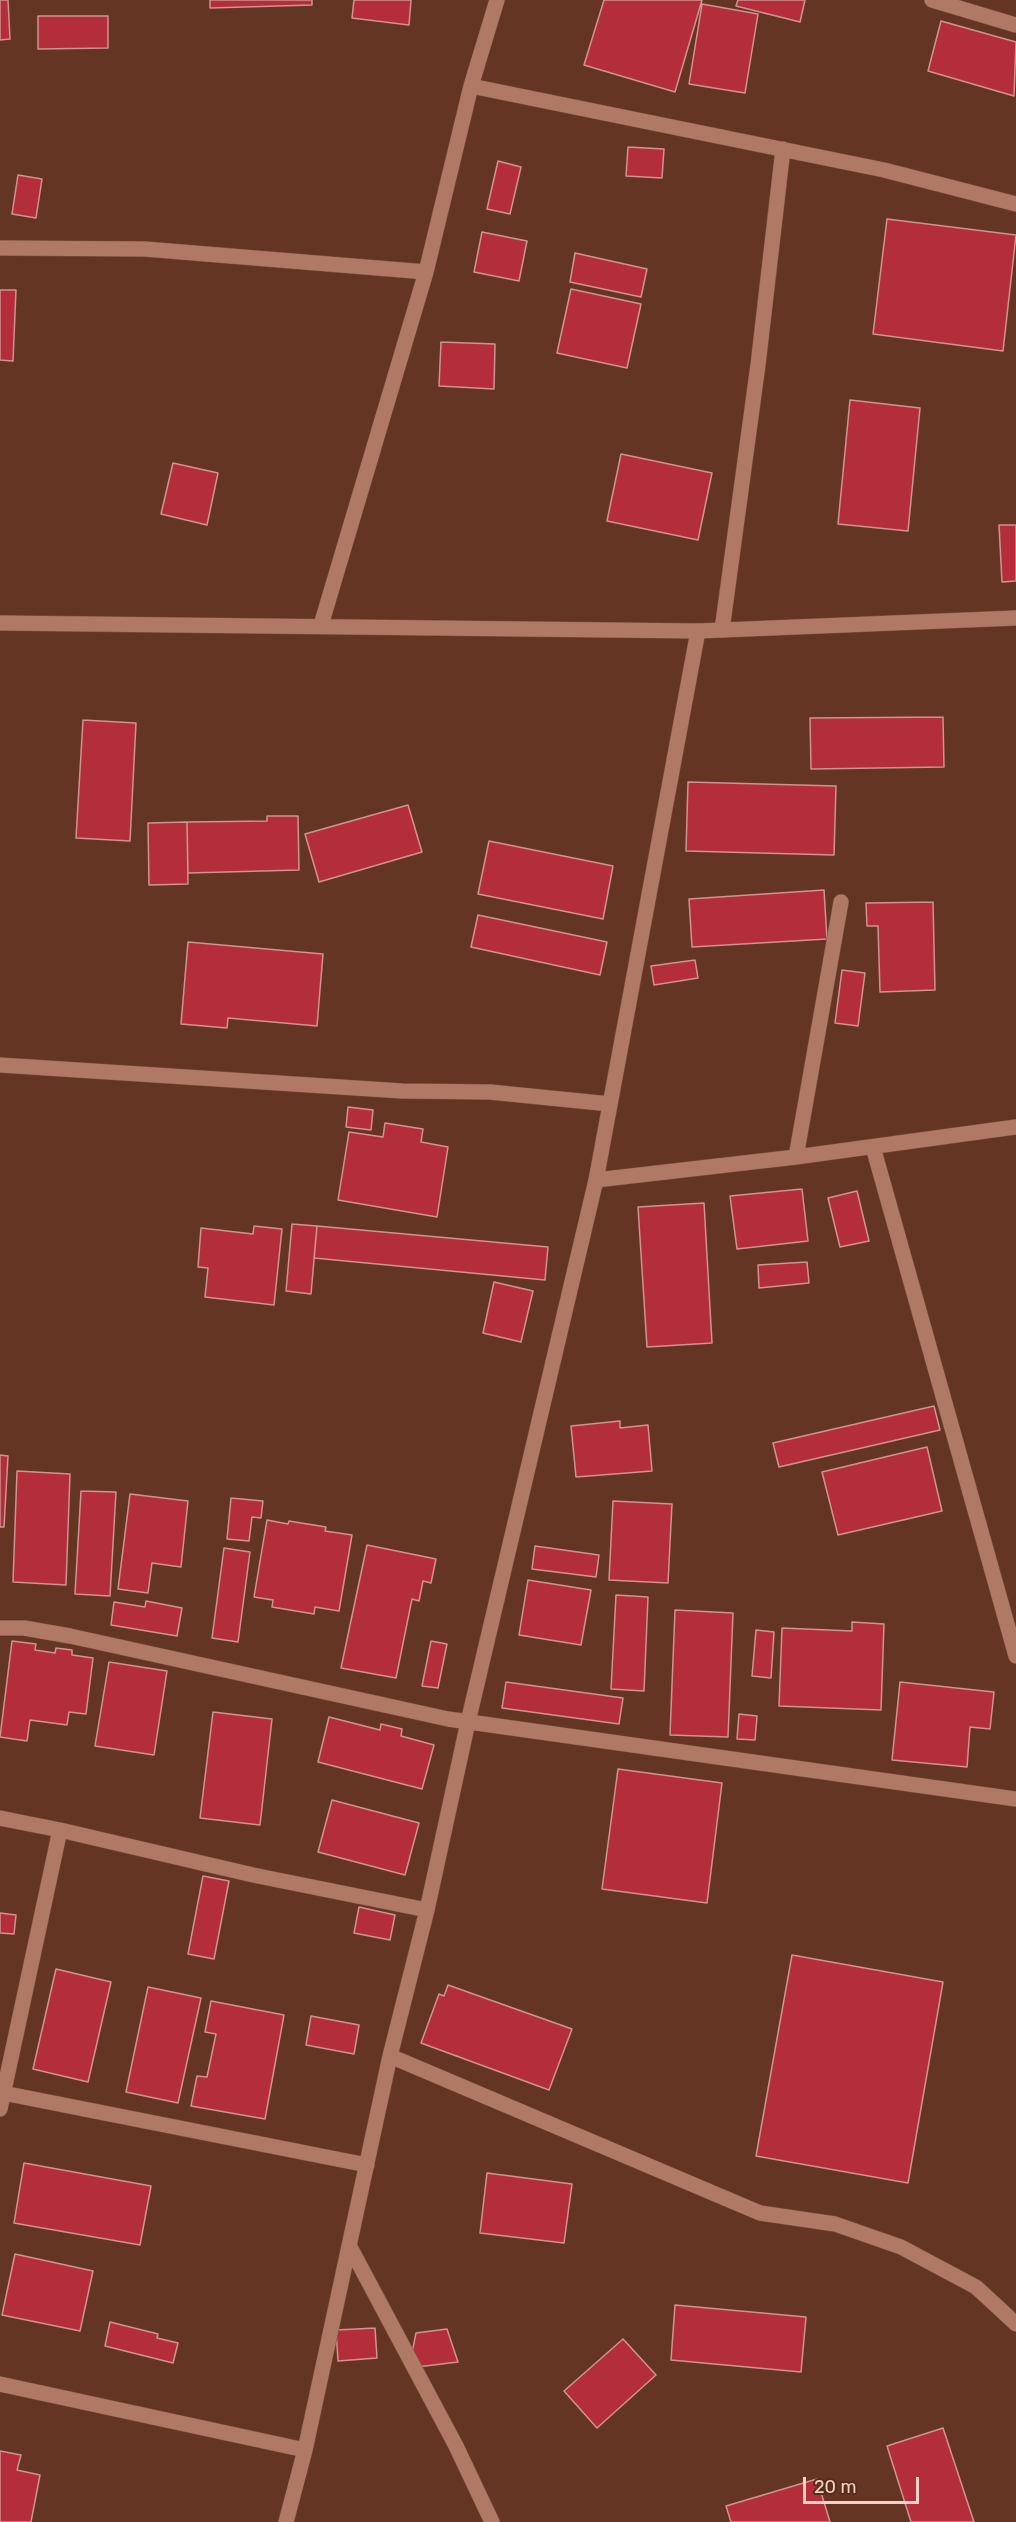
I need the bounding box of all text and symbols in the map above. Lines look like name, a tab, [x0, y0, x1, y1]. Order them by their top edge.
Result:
scale bar	[806, 2465, 922, 2503]
text: 20 m	[814, 2476, 856, 2498]

